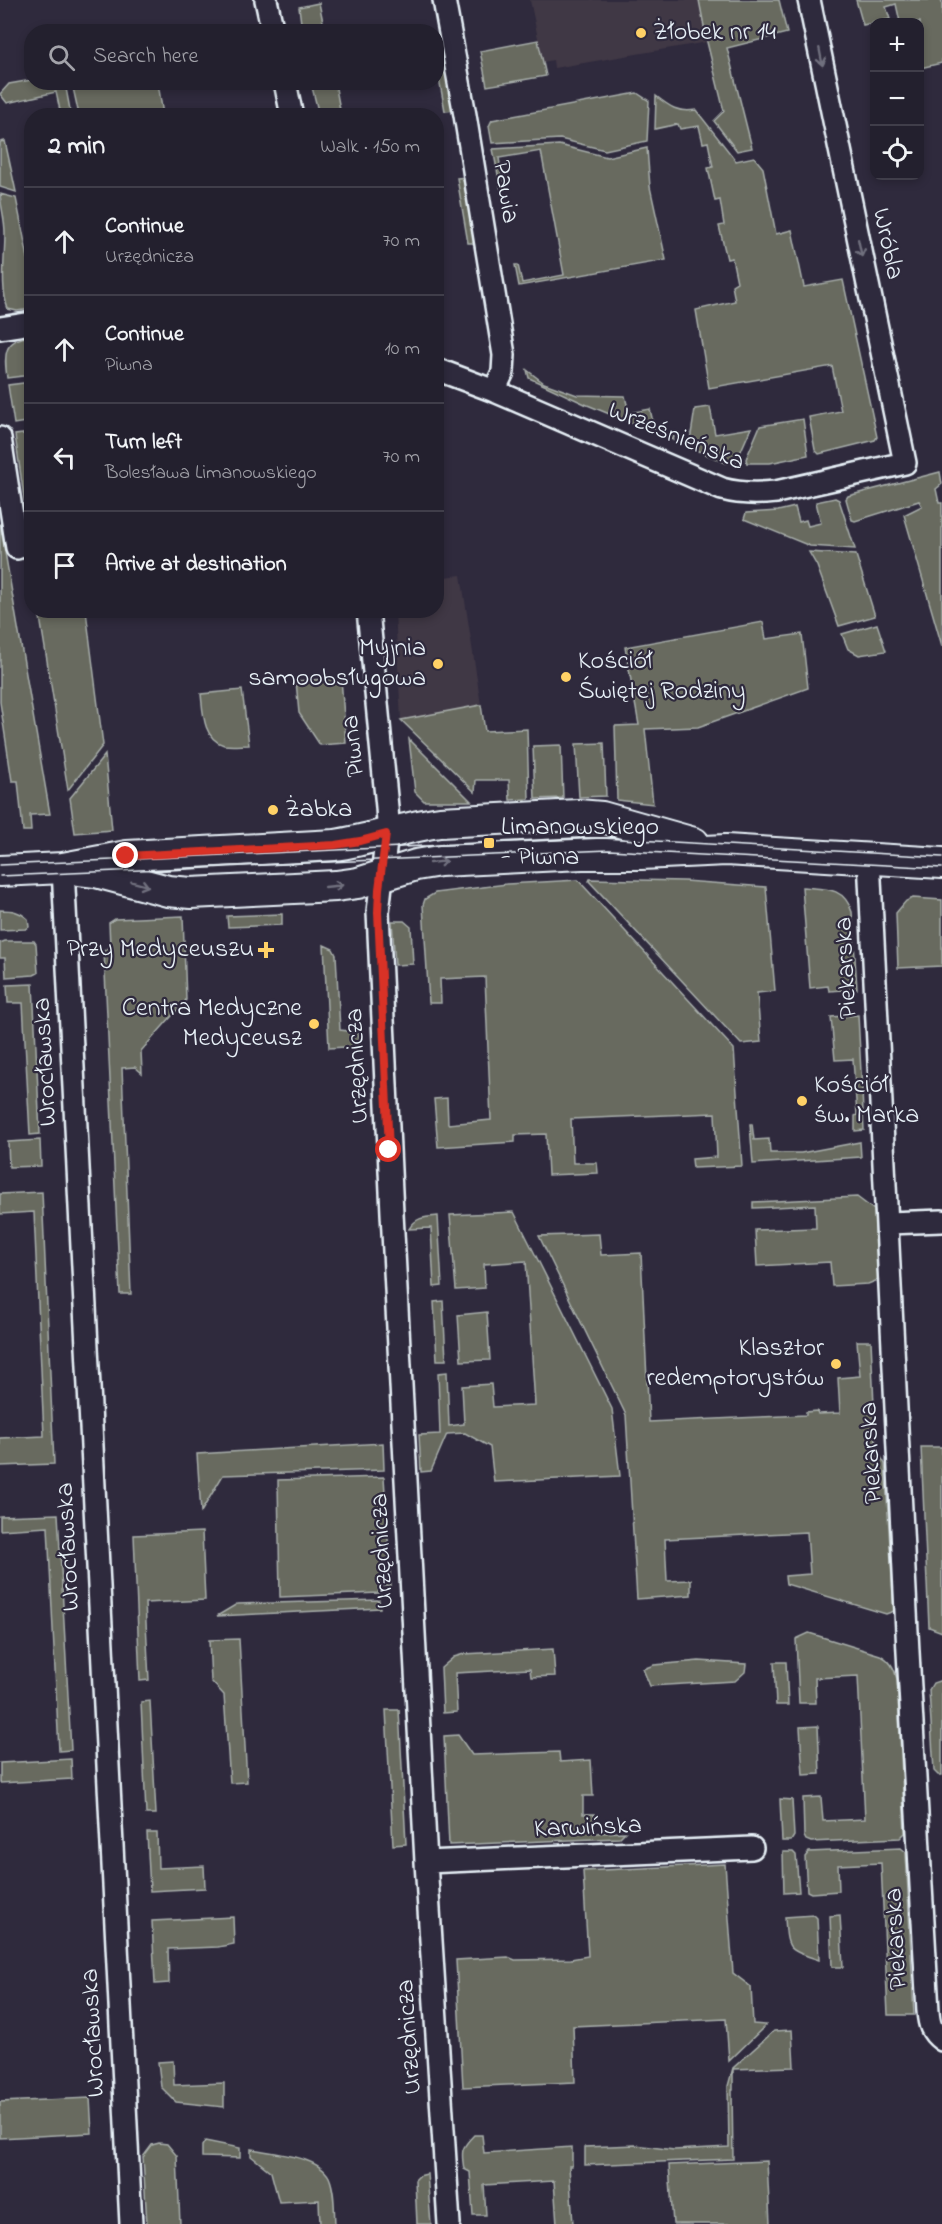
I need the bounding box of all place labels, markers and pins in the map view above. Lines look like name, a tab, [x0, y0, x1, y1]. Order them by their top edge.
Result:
place label: Żłobek nr 14	[653, 14, 776, 52]
marker: Żłobek nr 14	[634, 26, 648, 40]
place label: Myjnia samoobsługowa	[248, 630, 426, 698]
place label: Kościół Świętej Rodziny	[578, 643, 746, 711]
marker: Myjnia samoobsługowa	[431, 657, 445, 671]
marker: Kościół Świętej Rodziny	[559, 670, 573, 684]
place label: Żabka	[285, 791, 352, 829]
marker: Żabka	[266, 803, 280, 817]
place label: Limanowskiego - Piwna	[501, 809, 659, 877]
marker: Limanowskiego - Piwna	[482, 836, 496, 850]
place label: Przy Medyceuszu	[66, 931, 254, 969]
marker: Przy Medyceuszu	[259, 943, 273, 957]
place label: Centra Medyczne Medyceusz	[122, 990, 302, 1058]
marker: Centra Medyczne Medyceusz	[307, 1017, 321, 1031]
place label: Kościół św. Marka	[814, 1067, 919, 1135]
marker: Kościół św. Marka	[795, 1094, 809, 1108]
place label: Klasztor redemptorystów	[646, 1330, 825, 1398]
marker: Klasztor redemptorystów	[829, 1357, 843, 1371]

